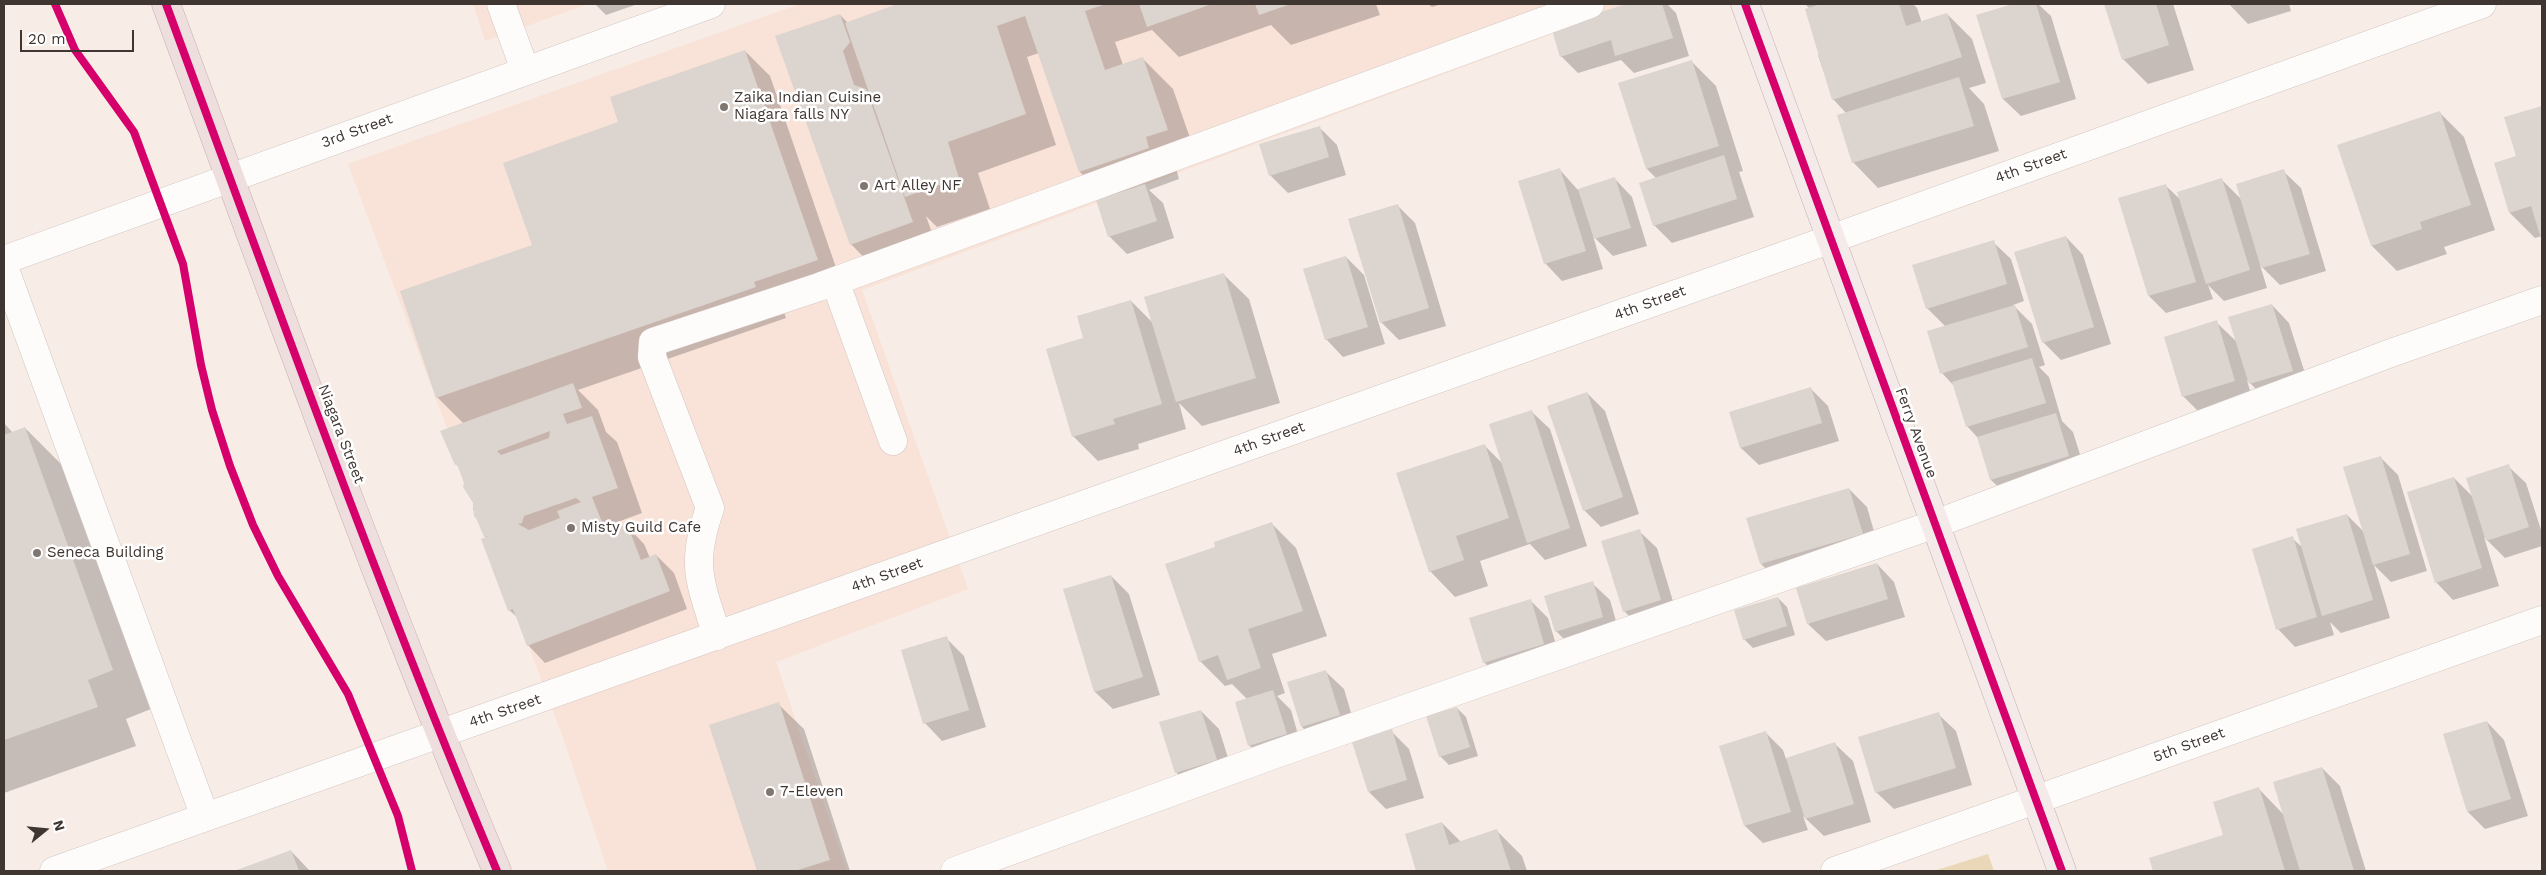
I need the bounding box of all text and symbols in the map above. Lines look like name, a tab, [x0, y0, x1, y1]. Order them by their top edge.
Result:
scale bar	[22, 20, 136, 52]
text: 20 m	[28, 30, 66, 48]
place label: Zaika Indian Cuisine Niagara falls NY	[734, 89, 881, 124]
marker: Zaika Indian Cuisine Niagara falls NY	[718, 101, 730, 113]
street label: 3rd Street	[319, 110, 395, 152]
street label: 4th Street	[1993, 145, 2069, 187]
place label: Art Alley NF	[874, 177, 961, 195]
marker: Art Alley NF	[858, 180, 870, 192]
street label: 4th Street	[1612, 282, 1688, 324]
street label: Niagara Street	[314, 382, 368, 486]
street label: Ferry Avenue	[1891, 385, 1941, 481]
street label: 4th Street	[1231, 418, 1307, 460]
place label: Misty Guild Cafe	[581, 519, 701, 537]
marker: Misty Guild Cafe	[565, 522, 577, 534]
place label: Seneca Building	[47, 544, 164, 562]
marker: Seneca Building	[31, 547, 43, 559]
street label: 4th Street	[849, 554, 925, 596]
street label: 4th Street	[467, 690, 543, 732]
street label: 5th Street	[2151, 724, 2227, 766]
place label: 7-Eleven	[780, 783, 844, 801]
marker: 7-Eleven	[764, 786, 776, 798]
north arrow	[20, 805, 70, 855]
text: N	[50, 818, 69, 833]

